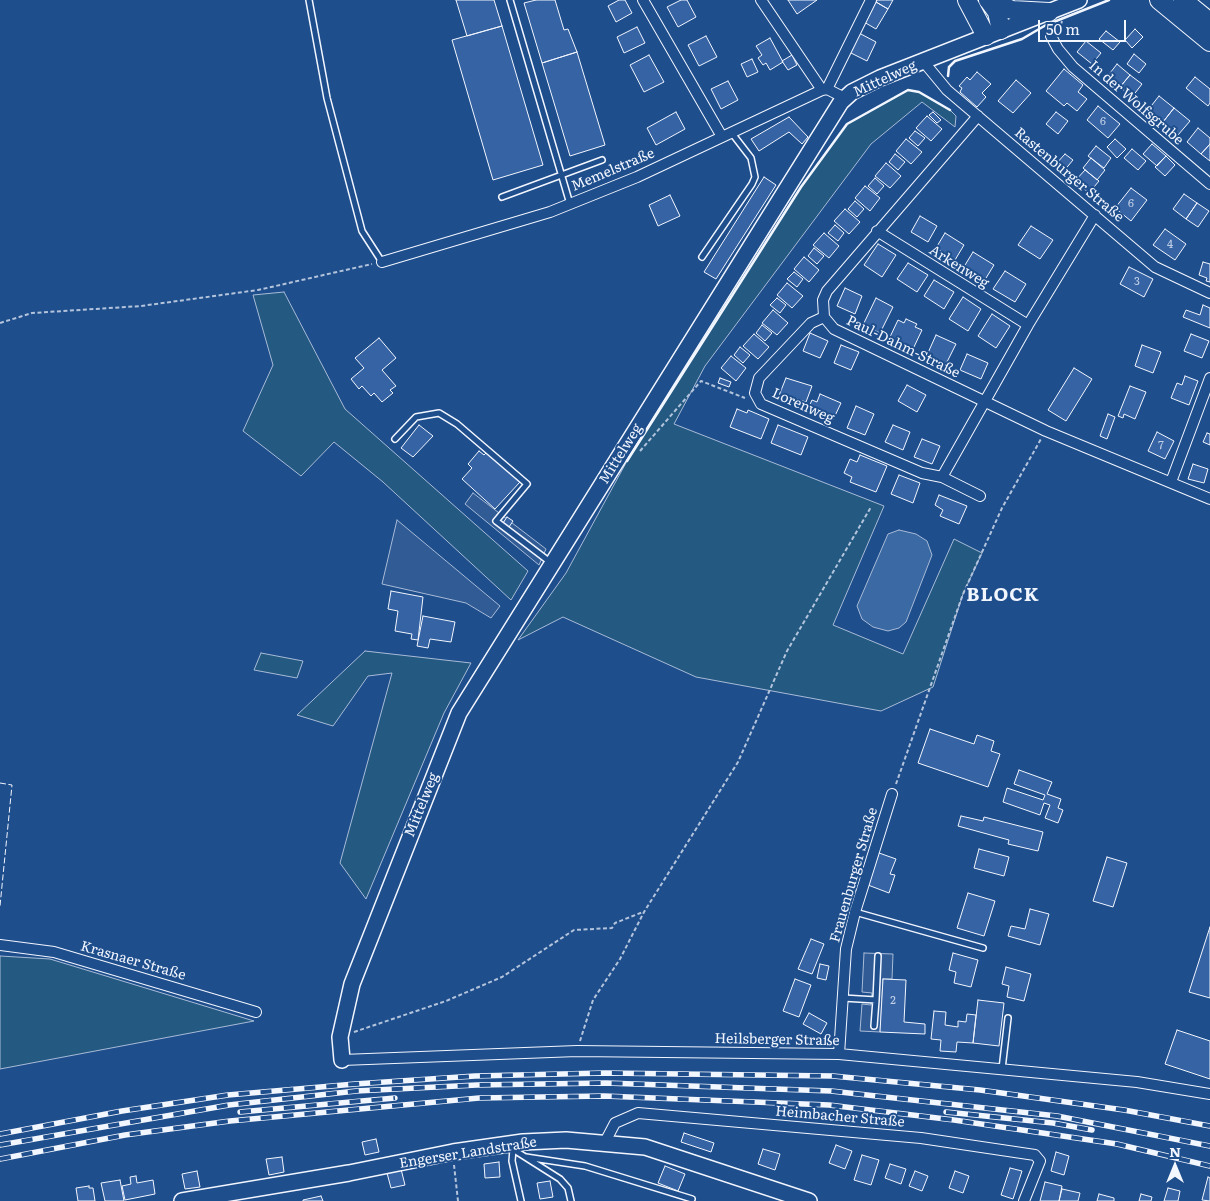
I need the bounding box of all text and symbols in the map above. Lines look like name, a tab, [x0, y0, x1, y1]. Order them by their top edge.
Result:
scale bar	[1040, 10, 1128, 42]
text: 50 m	[1046, 17, 1080, 40]
street label: Mittelweg	[851, 57, 919, 101]
street label: In der Wolfsgrube	[1085, 57, 1187, 149]
house number: 6	[1100, 115, 1106, 129]
street label: Rastenburger Straße	[1011, 124, 1127, 226]
street label: Memelstraße	[569, 145, 657, 195]
house number: 6	[1128, 197, 1134, 211]
house number: 4	[1167, 238, 1173, 252]
street label: Arkenweg	[926, 242, 992, 292]
house number: 3	[1134, 275, 1140, 289]
street label: Paul-Dahm-Straße	[844, 312, 962, 382]
street label: Lorenweg	[769, 385, 837, 427]
street label: Mittelweg	[596, 421, 646, 487]
house number: 7	[1158, 439, 1164, 453]
district label: BLOCK	[966, 584, 1040, 606]
street label: Mittelweg	[402, 770, 442, 840]
street label: Frauenburger Straße	[827, 806, 881, 944]
street label: Krasnaer Straße	[78, 938, 188, 984]
house number: 2	[890, 994, 896, 1008]
street label: Heilsberger Straße	[714, 1031, 840, 1049]
street label: Heimbacher Straße	[775, 1103, 905, 1131]
street label: Engerser Landstraße	[398, 1134, 538, 1172]
north arrow	[1150, 1141, 1200, 1191]
text: N	[1169, 1141, 1181, 1161]

